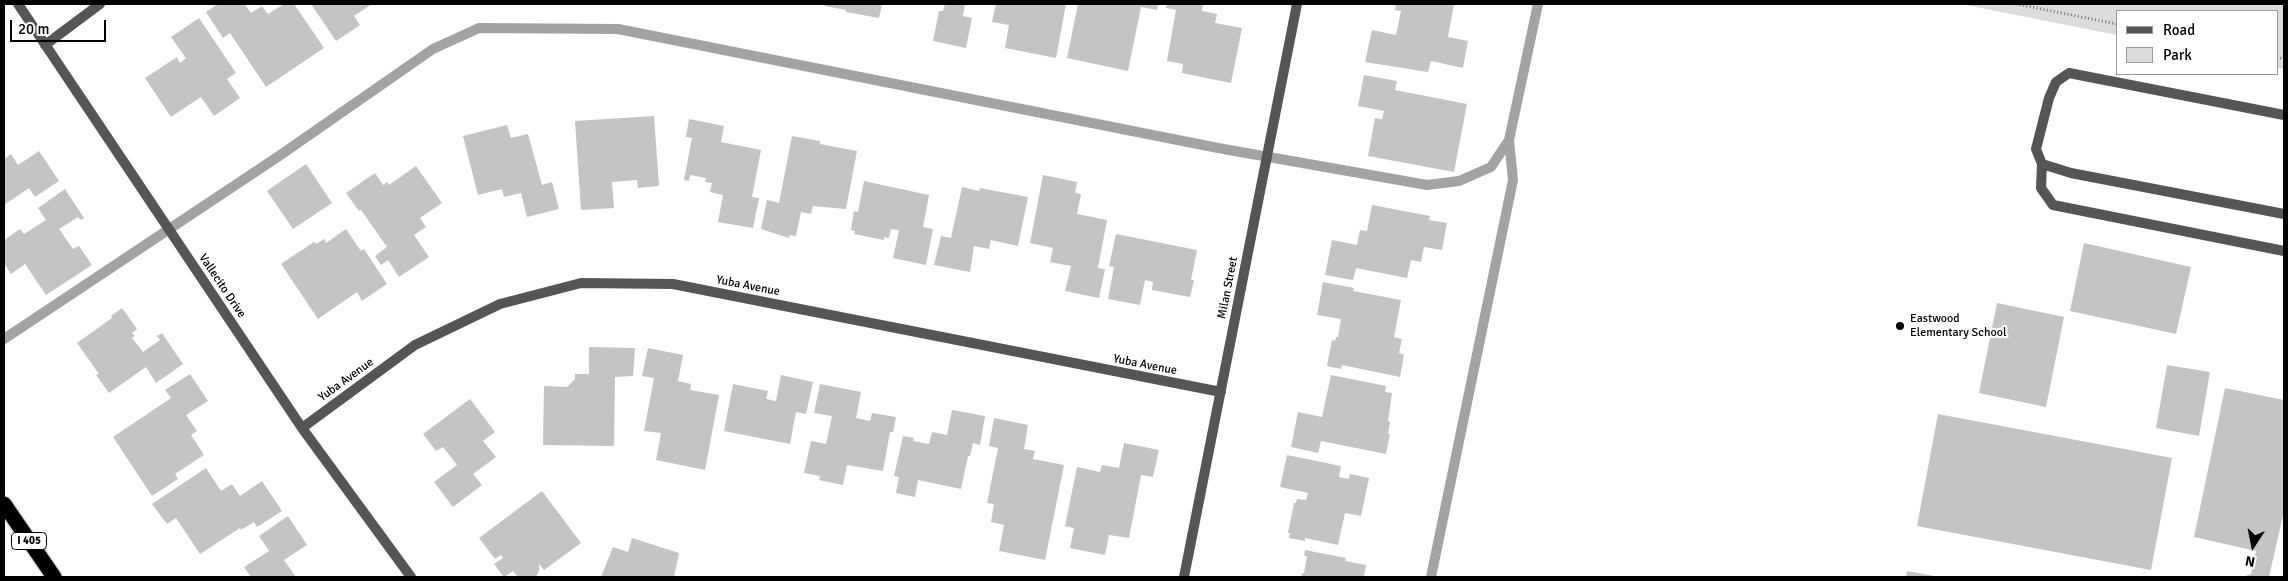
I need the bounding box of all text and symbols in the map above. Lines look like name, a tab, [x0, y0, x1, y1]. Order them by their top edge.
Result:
scale bar	[12, 10, 109, 42]
legend	[2116, 10, 2278, 75]
text: 20 m	[18, 20, 49, 38]
text: Road	[2163, 21, 2195, 39]
text: Park	[2163, 46, 2192, 64]
street label: Vallecito Drive	[195, 251, 249, 321]
street label: Milan Street	[1215, 256, 1241, 320]
street label: Yuba Avenue	[715, 273, 781, 299]
place label: Eastwood Elementary School	[1910, 312, 2006, 340]
marker: Eastwood Elementary School	[1894, 320, 1906, 332]
street label: Yuba Avenue	[1112, 352, 1178, 378]
street label: Yuba Avenue	[316, 355, 376, 405]
north arrow	[2228, 521, 2278, 571]
road number: I 405	[12, 532, 46, 550]
text: N	[2244, 552, 2256, 570]

